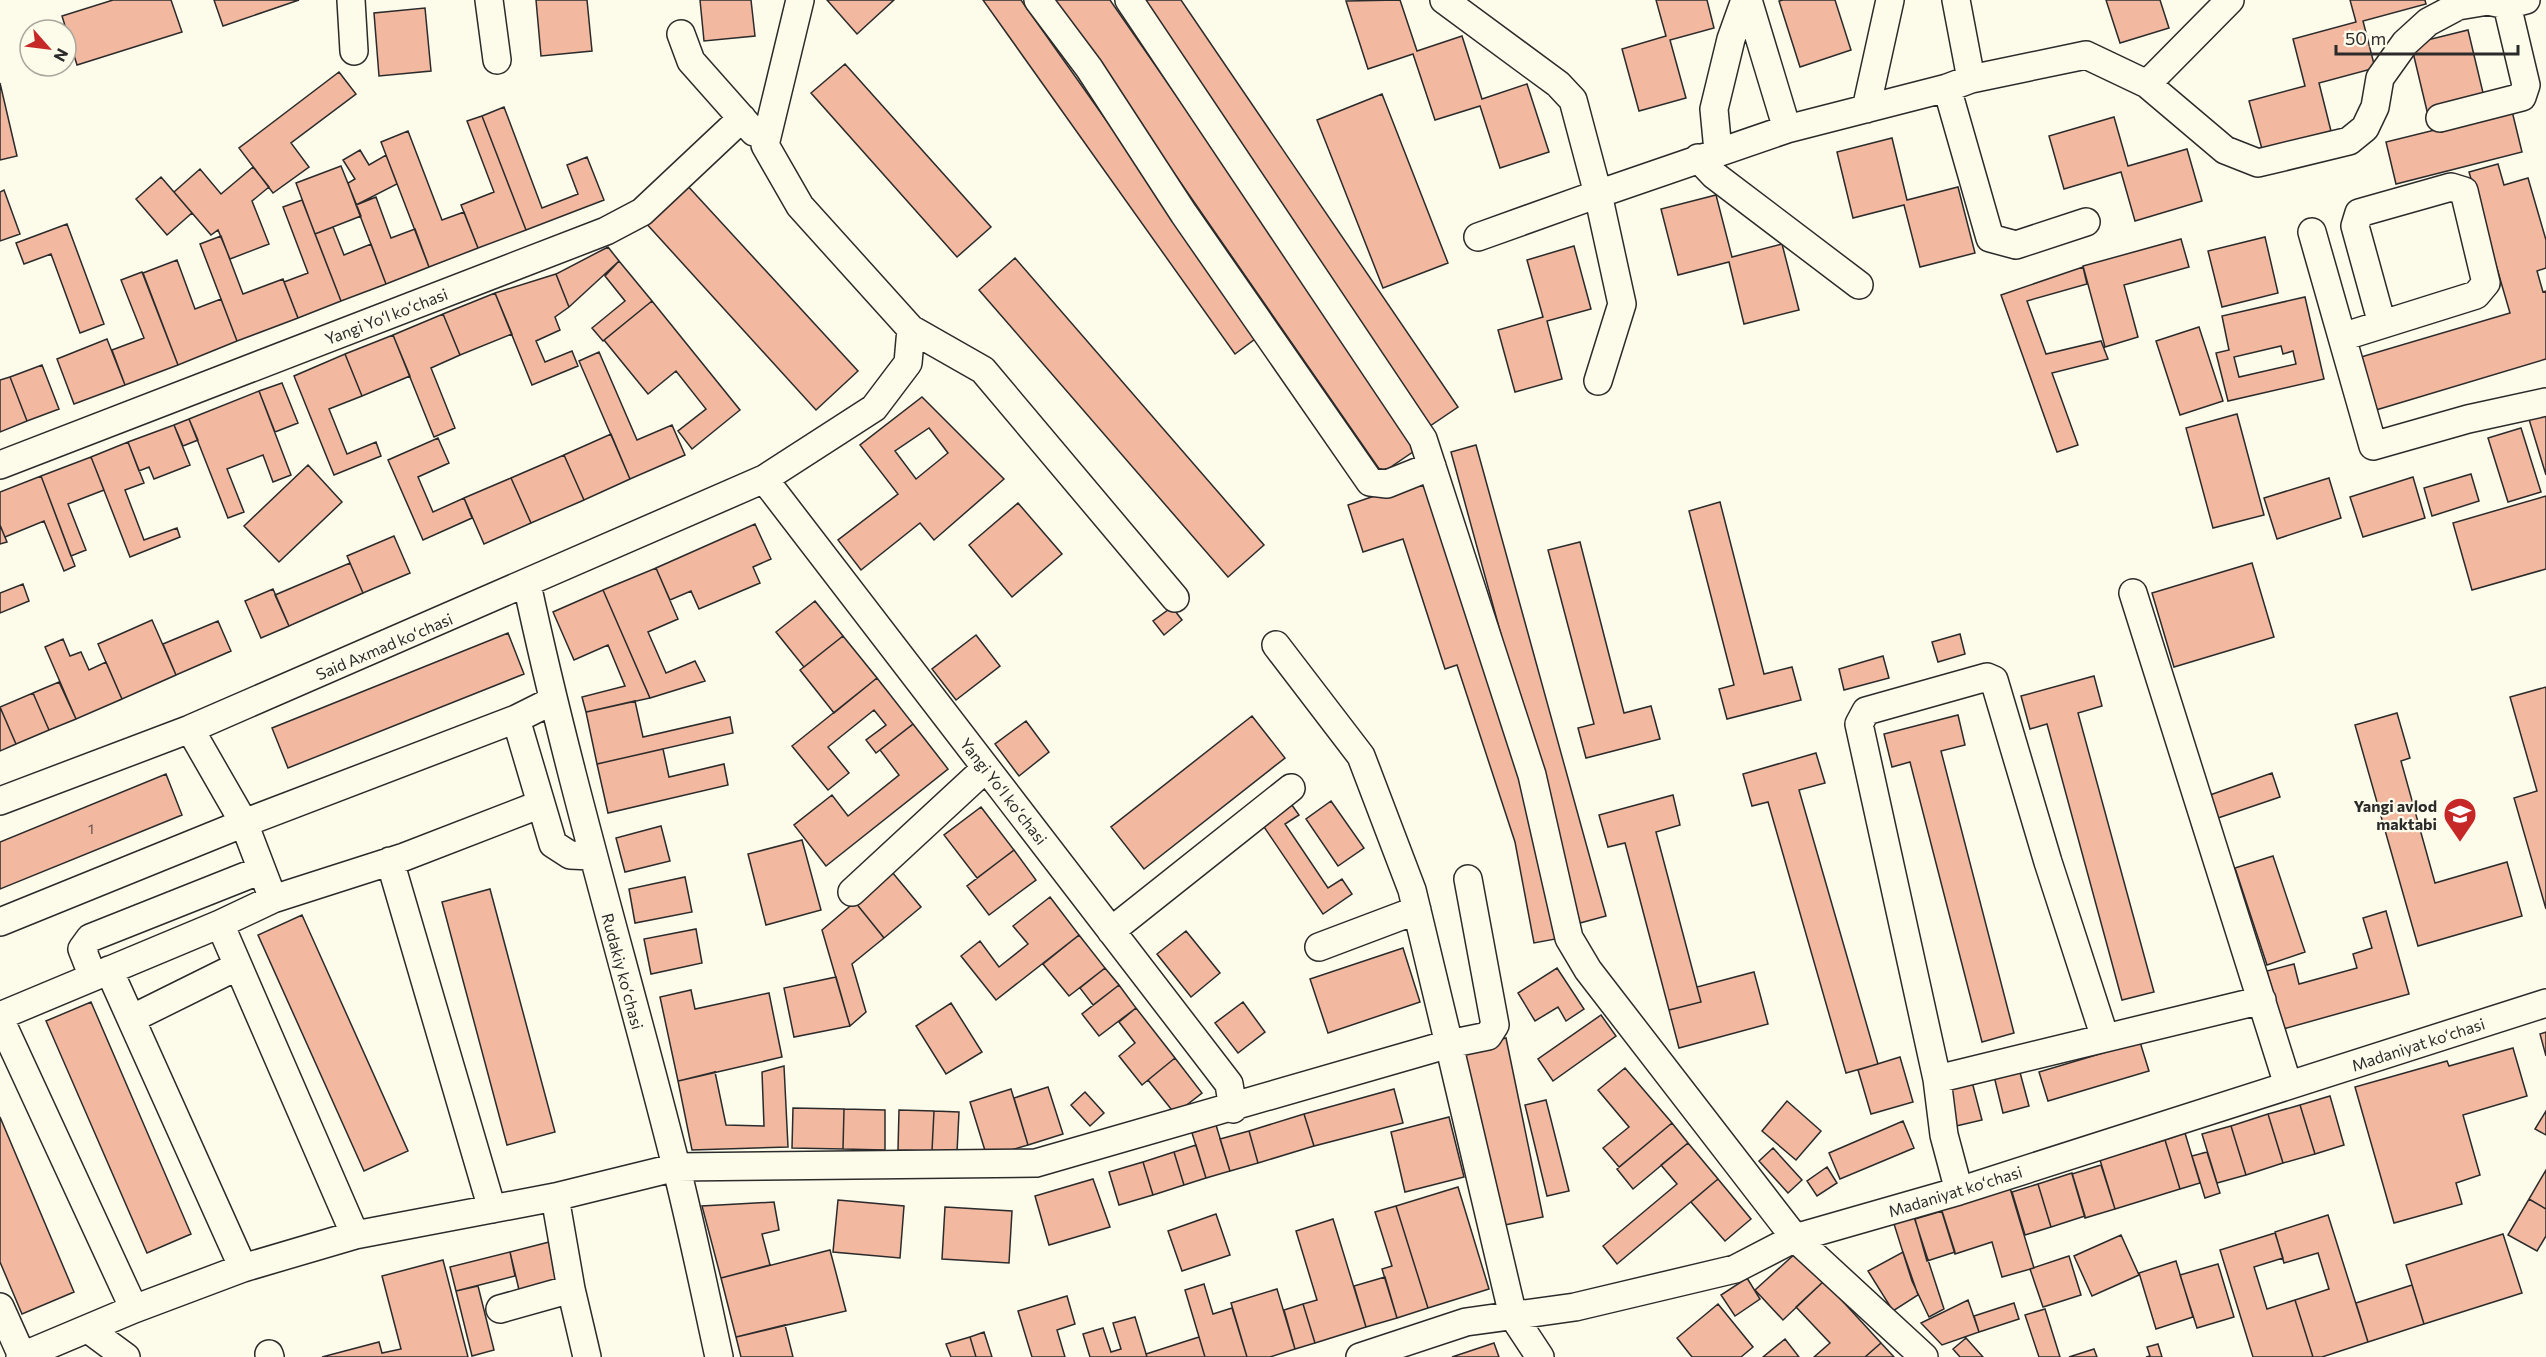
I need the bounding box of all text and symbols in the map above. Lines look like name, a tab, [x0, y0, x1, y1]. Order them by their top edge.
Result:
north arrow	[18, 18, 78, 78]
scale bar	[2336, 18, 2518, 56]
text: 50 m	[2345, 27, 2386, 49]
text: N	[50, 46, 73, 65]
street label: Yangi Yoʻl koʻchasi	[322, 284, 450, 348]
street label: Said Axmad koʻchasi	[313, 609, 455, 683]
street label: Yangi Yoʻl koʻchasi	[957, 734, 1051, 848]
place label: Yangi avlod maktabi	[2354, 796, 2437, 833]
school or university icon: Yangi avlod maktabi	[2442, 796, 2478, 843]
house number: 1	[88, 820, 94, 837]
street label: Rudakiy koʻchasi	[598, 911, 648, 1031]
street label: Madaniyat koʻchasi	[2349, 1014, 2487, 1074]
street label: Madaniyat koʻchasi	[1886, 1162, 2024, 1220]

